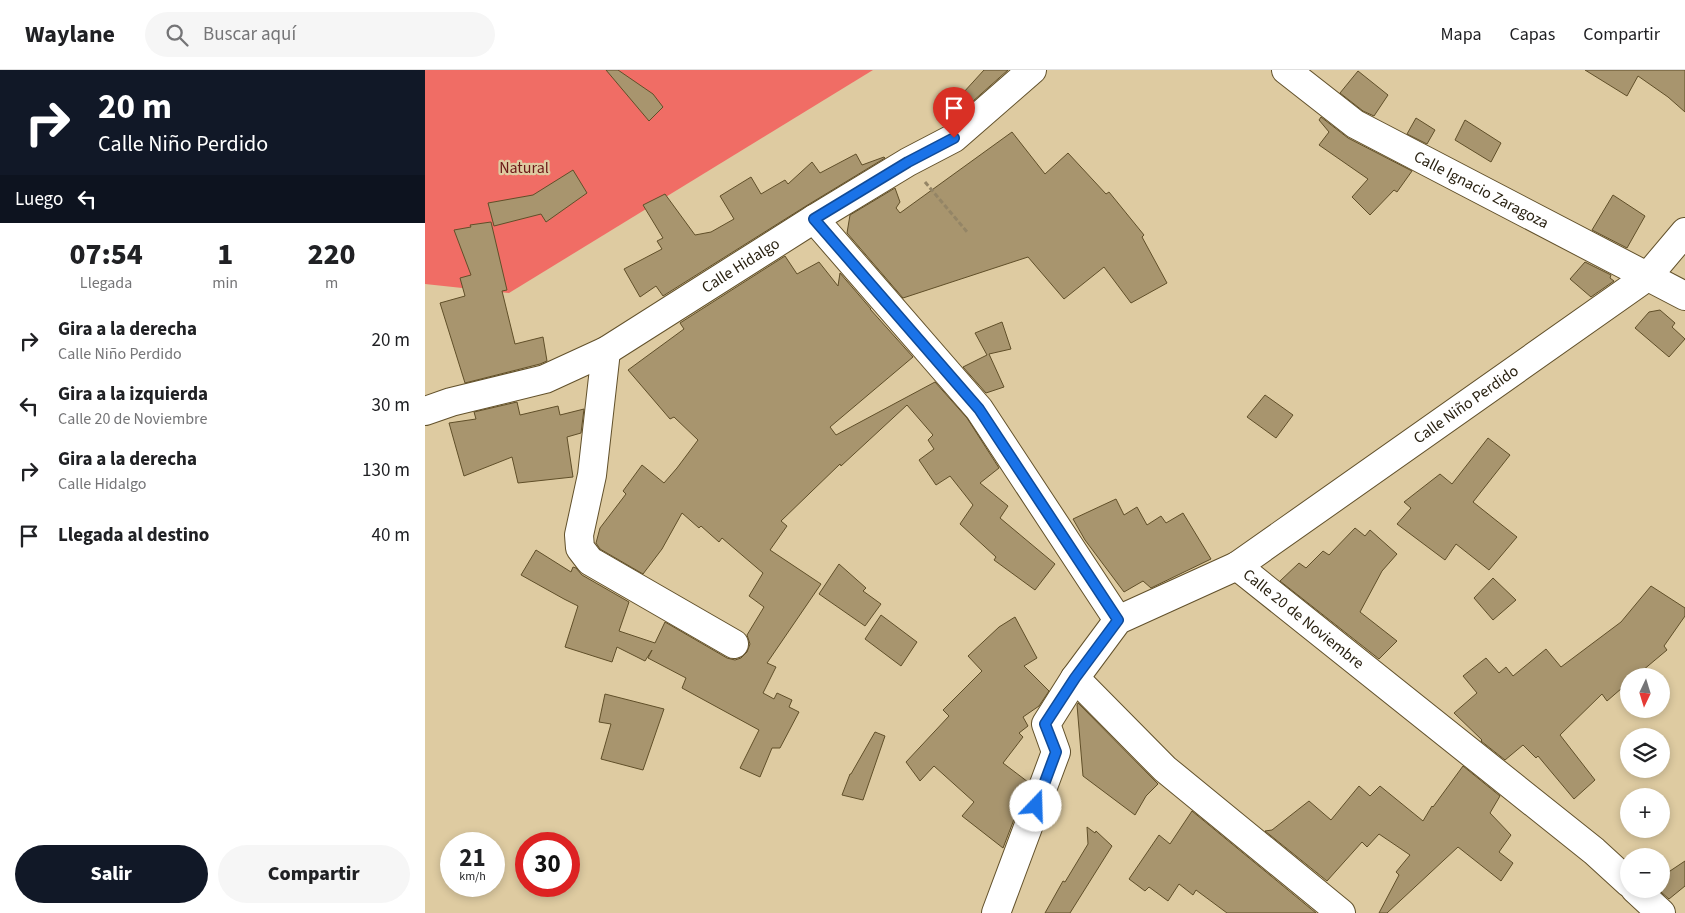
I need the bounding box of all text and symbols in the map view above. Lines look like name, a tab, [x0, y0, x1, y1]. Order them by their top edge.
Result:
search box	[145, 12, 495, 57]
text: Waylane	[25, 17, 115, 52]
icon: search	[163, 21, 191, 49]
text: Buscar aquí	[203, 21, 296, 48]
text: Mapa	[1441, 22, 1482, 47]
text: Capas	[1510, 22, 1555, 47]
text: Compartir	[1583, 22, 1660, 47]
text: 20 m	[98, 82, 172, 132]
pin	[933, 87, 975, 138]
icon: right	[15, 90, 80, 155]
icon: arrive	[940, 94, 968, 122]
text: Calle Niño Perdido	[98, 128, 268, 160]
street label: Calle Ignacio Zaragoza	[1410, 146, 1553, 234]
park label: Natural	[499, 157, 549, 179]
icon: left	[73, 185, 101, 213]
text: Luego	[15, 186, 63, 213]
street label: Calle Hidalgo	[697, 232, 784, 298]
text: 07:54	[69, 233, 143, 276]
text: 1	[217, 233, 233, 276]
text: 220	[308, 233, 356, 276]
text: Llegada	[80, 272, 132, 294]
text: min	[212, 272, 238, 294]
text: m	[325, 272, 338, 294]
text: Gira a la derecha	[58, 316, 197, 343]
icon: right	[15, 327, 43, 355]
text: 20 m	[372, 327, 410, 354]
text: Calle Niño Perdido	[58, 343, 182, 365]
street label: Calle Niño Perdido	[1409, 360, 1523, 449]
text: Gira a la izquierda	[58, 381, 208, 408]
icon: left	[15, 392, 43, 420]
text: 30 m	[372, 392, 410, 419]
text: Calle 20 de Noviembre	[58, 408, 207, 430]
text: Gira a la derecha	[58, 446, 197, 473]
icon: right	[15, 457, 43, 485]
text: 130 m	[362, 457, 410, 484]
text: Calle Hidalgo	[58, 473, 146, 495]
icon: arrive	[15, 522, 43, 550]
text: Llegada al destino	[58, 522, 209, 549]
text: 40 m	[372, 522, 410, 549]
street label: Calle 20 de Noviembre	[1238, 564, 1369, 674]
north arrow	[1620, 668, 1670, 718]
map controls	[1620, 668, 1670, 898]
button: layers	[1620, 728, 1670, 778]
position arrow	[1009, 779, 1061, 831]
button: +	[1620, 788, 1670, 838]
speed limit sign: 30	[515, 832, 580, 897]
text: 21	[459, 840, 486, 876]
button: Salir	[15, 845, 208, 903]
button: Compartir	[218, 845, 410, 903]
button: −	[1620, 848, 1670, 898]
text: km/h	[459, 868, 486, 885]

